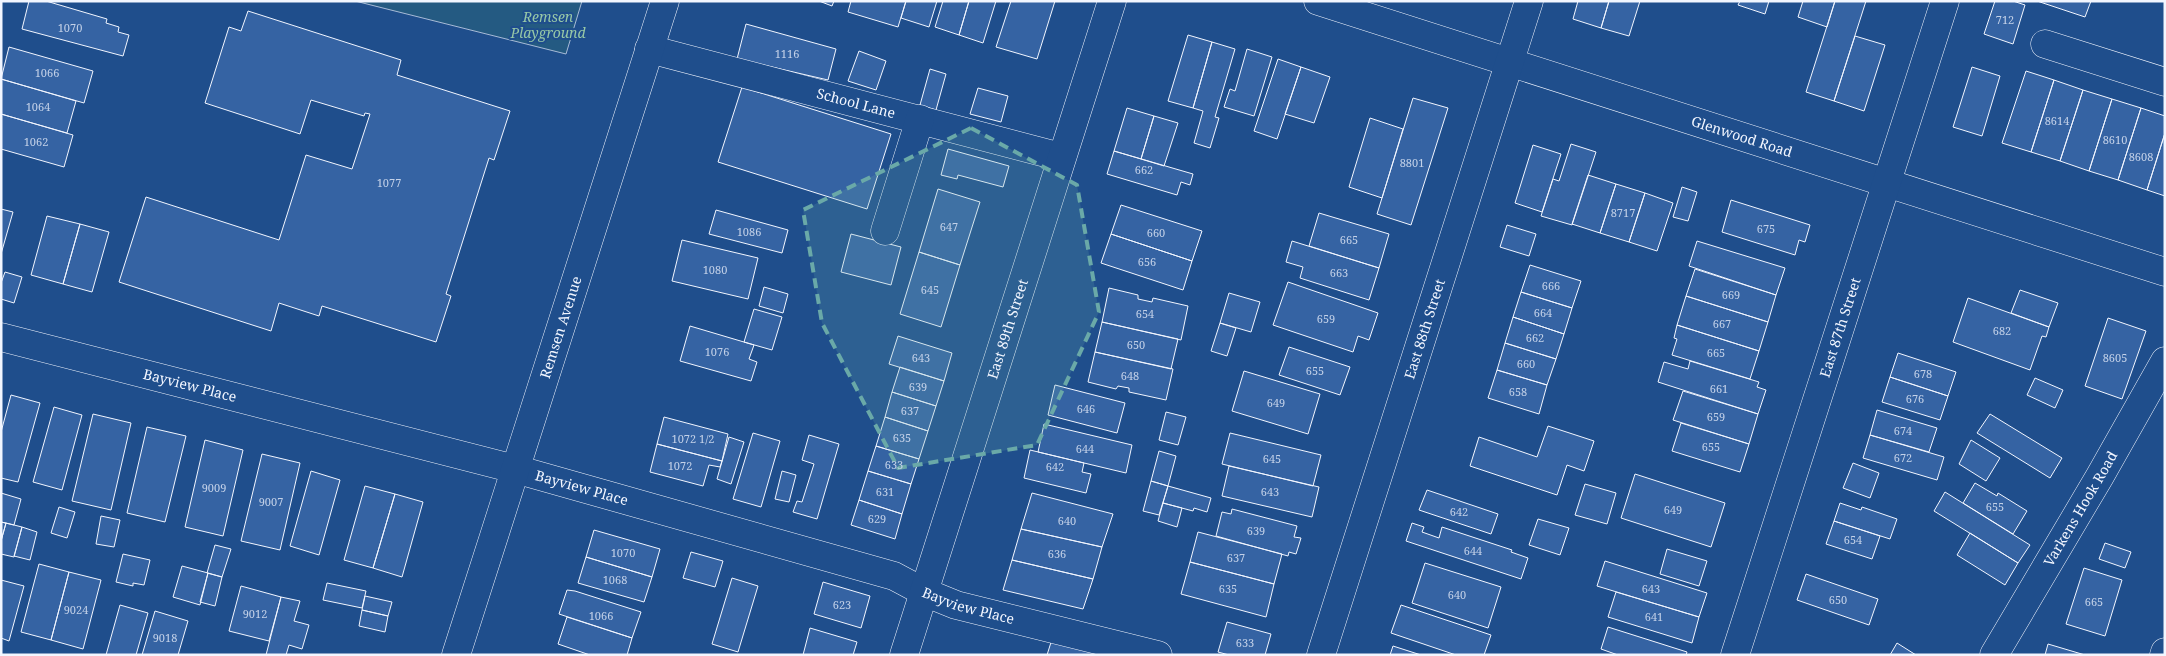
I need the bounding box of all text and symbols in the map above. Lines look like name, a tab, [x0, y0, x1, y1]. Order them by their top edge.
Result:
park label: Remsen Playground	[509, 7, 586, 42]
house number: 712	[1996, 12, 2014, 27]
house number: 1070	[58, 20, 82, 35]
house number: 1116	[775, 46, 799, 61]
house number: 1066	[35, 65, 59, 80]
street label: School Lane	[815, 83, 898, 122]
house number: 1064	[26, 99, 50, 114]
street label: Glenwood Road	[1689, 111, 1795, 161]
house number: 8614	[2045, 113, 2069, 128]
house number: 8610	[2103, 132, 2127, 147]
house number: 1062	[24, 134, 48, 149]
house number: 8608	[2129, 149, 2153, 164]
house number: 8801	[1400, 155, 1424, 170]
house number: 662	[1135, 162, 1153, 177]
house number: 1077	[377, 175, 401, 190]
house number: 8717	[1611, 205, 1635, 220]
house number: 647	[940, 219, 958, 234]
house number: 675	[1757, 221, 1775, 236]
house number: 1086	[737, 224, 761, 239]
house number: 660	[1147, 225, 1165, 240]
house number: 665	[1340, 232, 1358, 247]
house number: 656	[1138, 254, 1156, 269]
house number: 1080	[703, 262, 727, 277]
house number: 663	[1330, 265, 1348, 280]
street label: Remsen Avenue	[535, 274, 585, 381]
street label: East 87th Street	[1815, 275, 1865, 380]
street label: East 89th Street	[982, 277, 1032, 381]
street label: East 88th Street	[1399, 277, 1449, 381]
house number: 666	[1542, 278, 1560, 293]
house number: 645	[921, 282, 939, 297]
house number: 669	[1722, 287, 1740, 302]
house number: 664	[1534, 305, 1552, 320]
house number: 654	[1136, 306, 1154, 321]
house number: 659	[1317, 311, 1335, 326]
house number: 667	[1713, 316, 1731, 331]
house number: 682	[1993, 323, 2011, 338]
house number: 662	[1526, 330, 1544, 345]
house number: 650	[1127, 337, 1145, 352]
house number: 1076	[705, 344, 729, 359]
house number: 665	[1707, 345, 1725, 360]
house number: 643	[912, 350, 930, 365]
house number: 8605	[2103, 350, 2127, 365]
house number: 660	[1517, 356, 1535, 371]
house number: 655	[1306, 363, 1324, 378]
street label: Bayview Place	[141, 364, 239, 406]
house number: 678	[1914, 366, 1932, 381]
house number: 648	[1121, 368, 1139, 383]
house number: 639	[909, 379, 927, 394]
house number: 661	[1710, 381, 1728, 396]
house number: 658	[1509, 384, 1527, 399]
house number: 676	[1906, 391, 1924, 406]
house number: 649	[1267, 395, 1285, 410]
house number: 646	[1077, 401, 1095, 416]
house number: 637	[901, 403, 919, 418]
house number: 659	[1707, 409, 1725, 424]
house number: 674	[1894, 423, 1912, 438]
house number: 635	[893, 430, 911, 445]
house number: 1072 1/2	[672, 431, 714, 446]
house number: 655	[1702, 439, 1720, 454]
house number: 644	[1076, 441, 1094, 456]
street label: Varkens Hook Road	[2039, 447, 2121, 569]
house number: 672	[1894, 450, 1912, 465]
house number: 645	[1263, 451, 1281, 466]
house number: 633	[885, 457, 903, 472]
house number: 1072	[668, 458, 692, 473]
house number: 642	[1046, 459, 1064, 474]
street label: Bayview Place	[533, 465, 630, 509]
house number: 9009	[202, 480, 226, 495]
house number: 631	[876, 484, 894, 499]
house number: 643	[1261, 484, 1279, 499]
house number: 9007	[259, 494, 283, 509]
house number: 655	[1986, 499, 2004, 514]
house number: 649	[1664, 502, 1682, 517]
house number: 642	[1450, 504, 1468, 519]
house number: 629	[868, 511, 886, 526]
house number: 640	[1058, 513, 1076, 528]
house number: 639	[1247, 523, 1265, 538]
house number: 654	[1844, 532, 1862, 547]
house number: 644	[1464, 543, 1482, 558]
house number: 1070	[611, 545, 635, 560]
house number: 636	[1048, 546, 1066, 561]
house number: 637	[1227, 550, 1245, 565]
house number: 1068	[603, 572, 627, 587]
house number: 635	[1219, 581, 1237, 596]
house number: 643	[1642, 581, 1660, 596]
street label: Bayview Place	[919, 582, 1016, 628]
house number: 640	[1448, 587, 1466, 602]
house number: 650	[1829, 592, 1847, 607]
house number: 665	[2085, 594, 2103, 609]
house number: 623	[833, 597, 851, 612]
house number: 9024	[64, 602, 88, 617]
house number: 9012	[243, 606, 267, 621]
house number: 1066	[589, 608, 613, 623]
house number: 641	[1645, 609, 1663, 624]
house number: 9018	[153, 630, 177, 645]
house number: 633	[1236, 635, 1254, 650]

